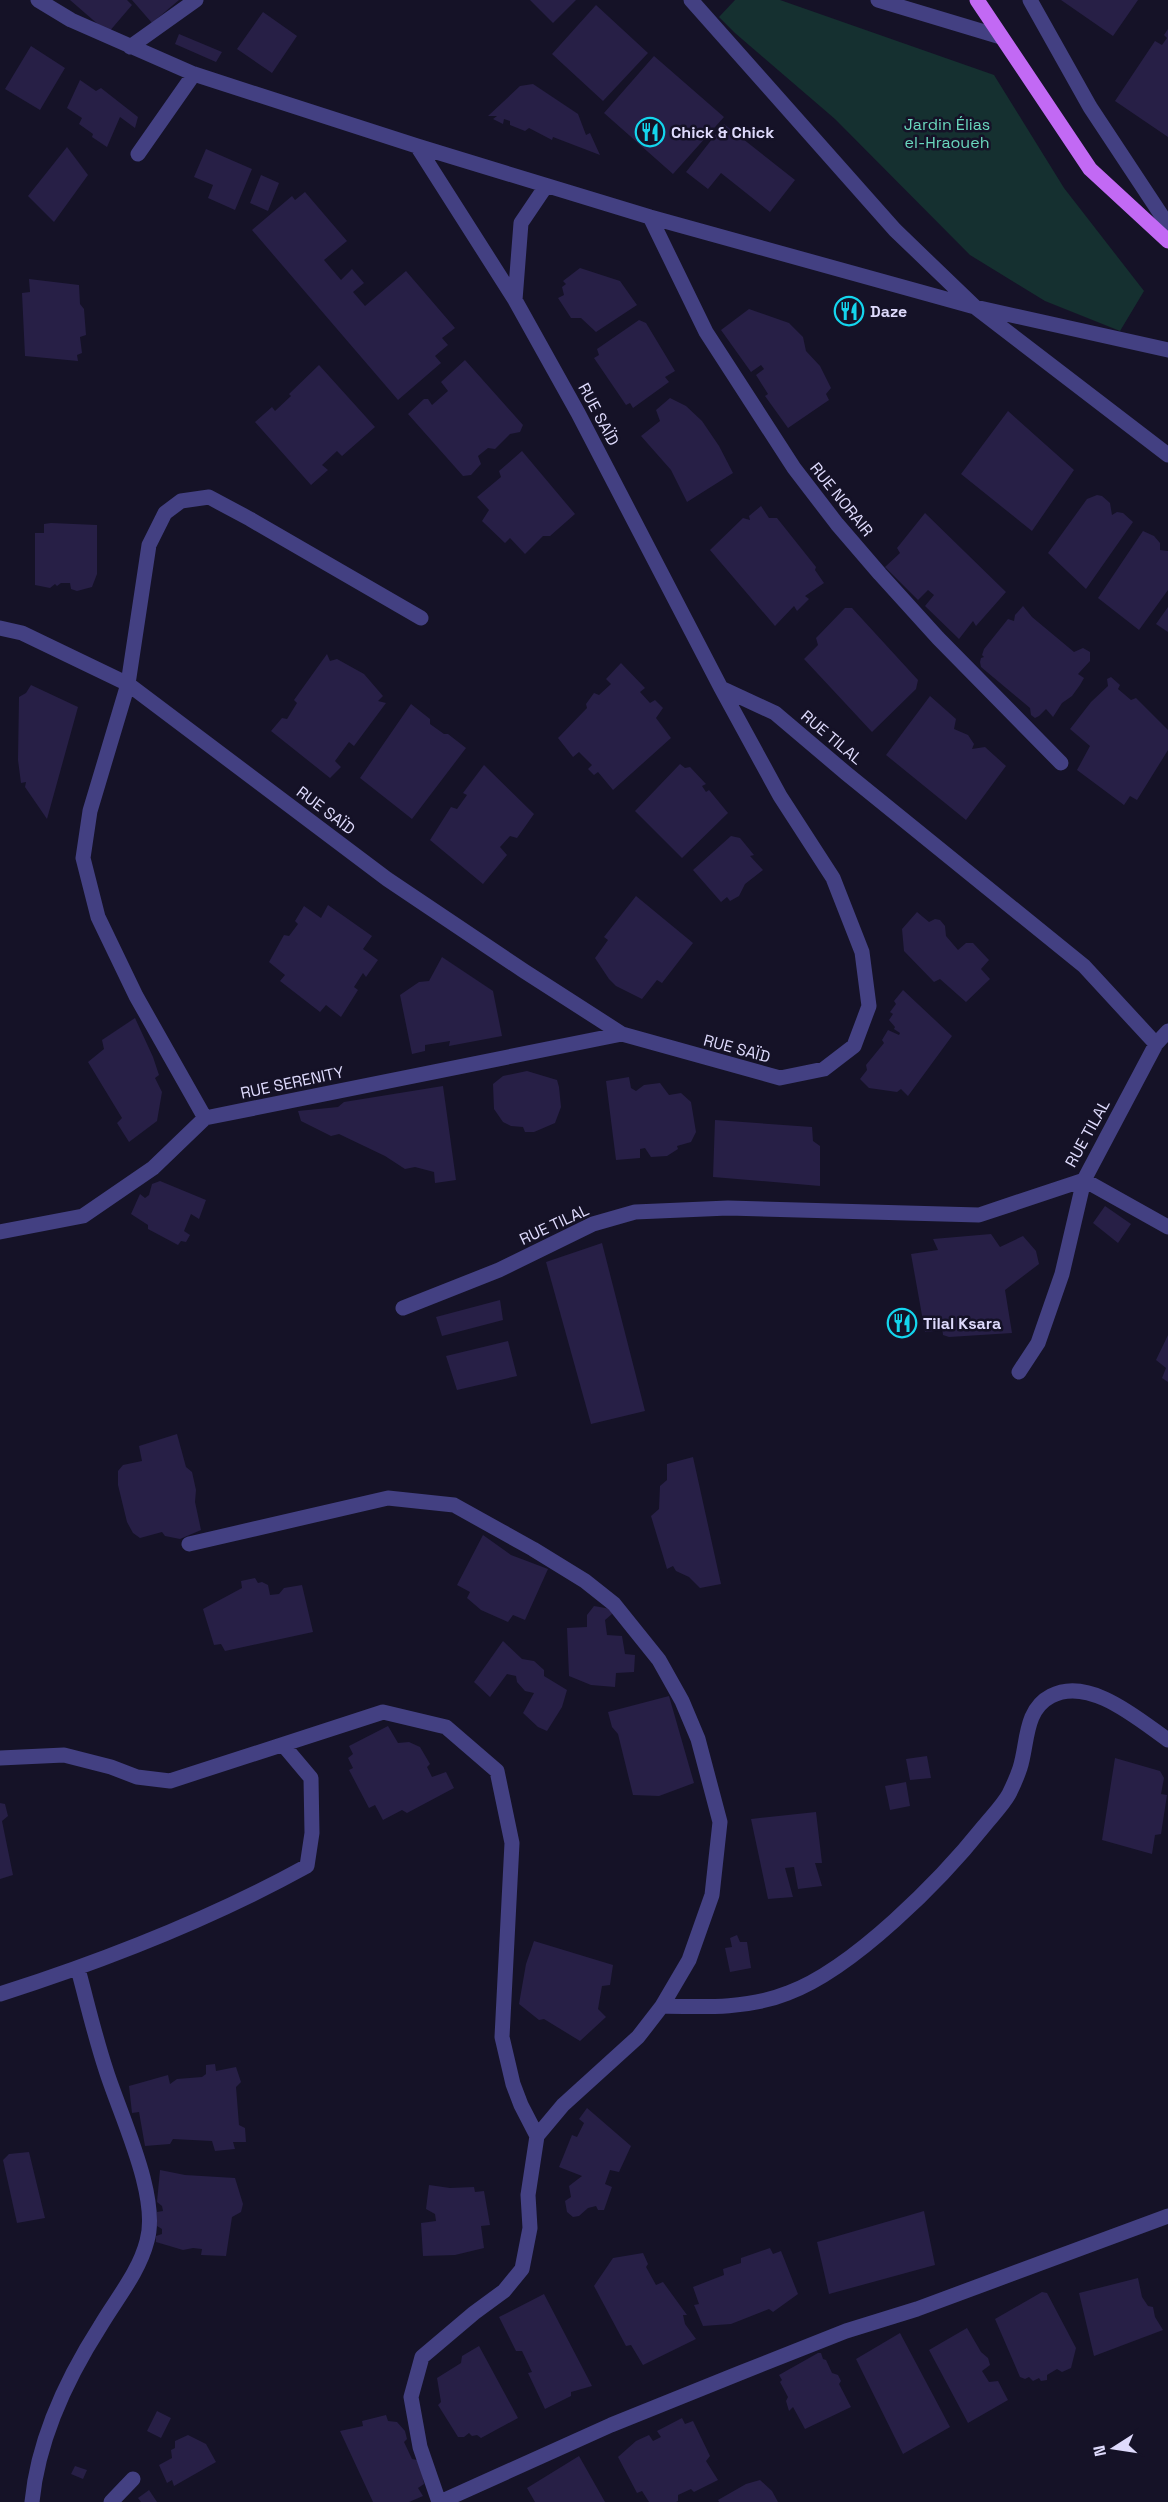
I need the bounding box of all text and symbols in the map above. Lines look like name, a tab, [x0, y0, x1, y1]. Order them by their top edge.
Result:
park label: Jardin Élias el-Hraoueh	[904, 114, 990, 153]
restaurant icon: Chick & Chick	[634, 116, 666, 148]
place label: Chick & Chick	[671, 122, 774, 143]
restaurant icon: Daze	[833, 295, 865, 327]
place label: Daze	[870, 301, 907, 322]
street label: RUE SAÏD	[573, 379, 624, 449]
street label: RUE NORAIR	[805, 458, 878, 541]
street label: RUE TILAL	[796, 705, 867, 769]
street label: RUE SAÏD	[292, 781, 359, 839]
street label: RUE SAÏD	[701, 1030, 773, 1067]
street label: RUE SERENITY	[238, 1061, 346, 1104]
street label: RUE TILAL	[1060, 1095, 1115, 1171]
street label: RUE TILAL	[516, 1199, 593, 1250]
restaurant icon: Tilal Ksara	[886, 1307, 918, 1339]
place label: Tilal Ksara	[923, 1313, 1001, 1334]
north arrow	[1084, 2418, 1144, 2478]
text: N	[1088, 2444, 1111, 2458]

